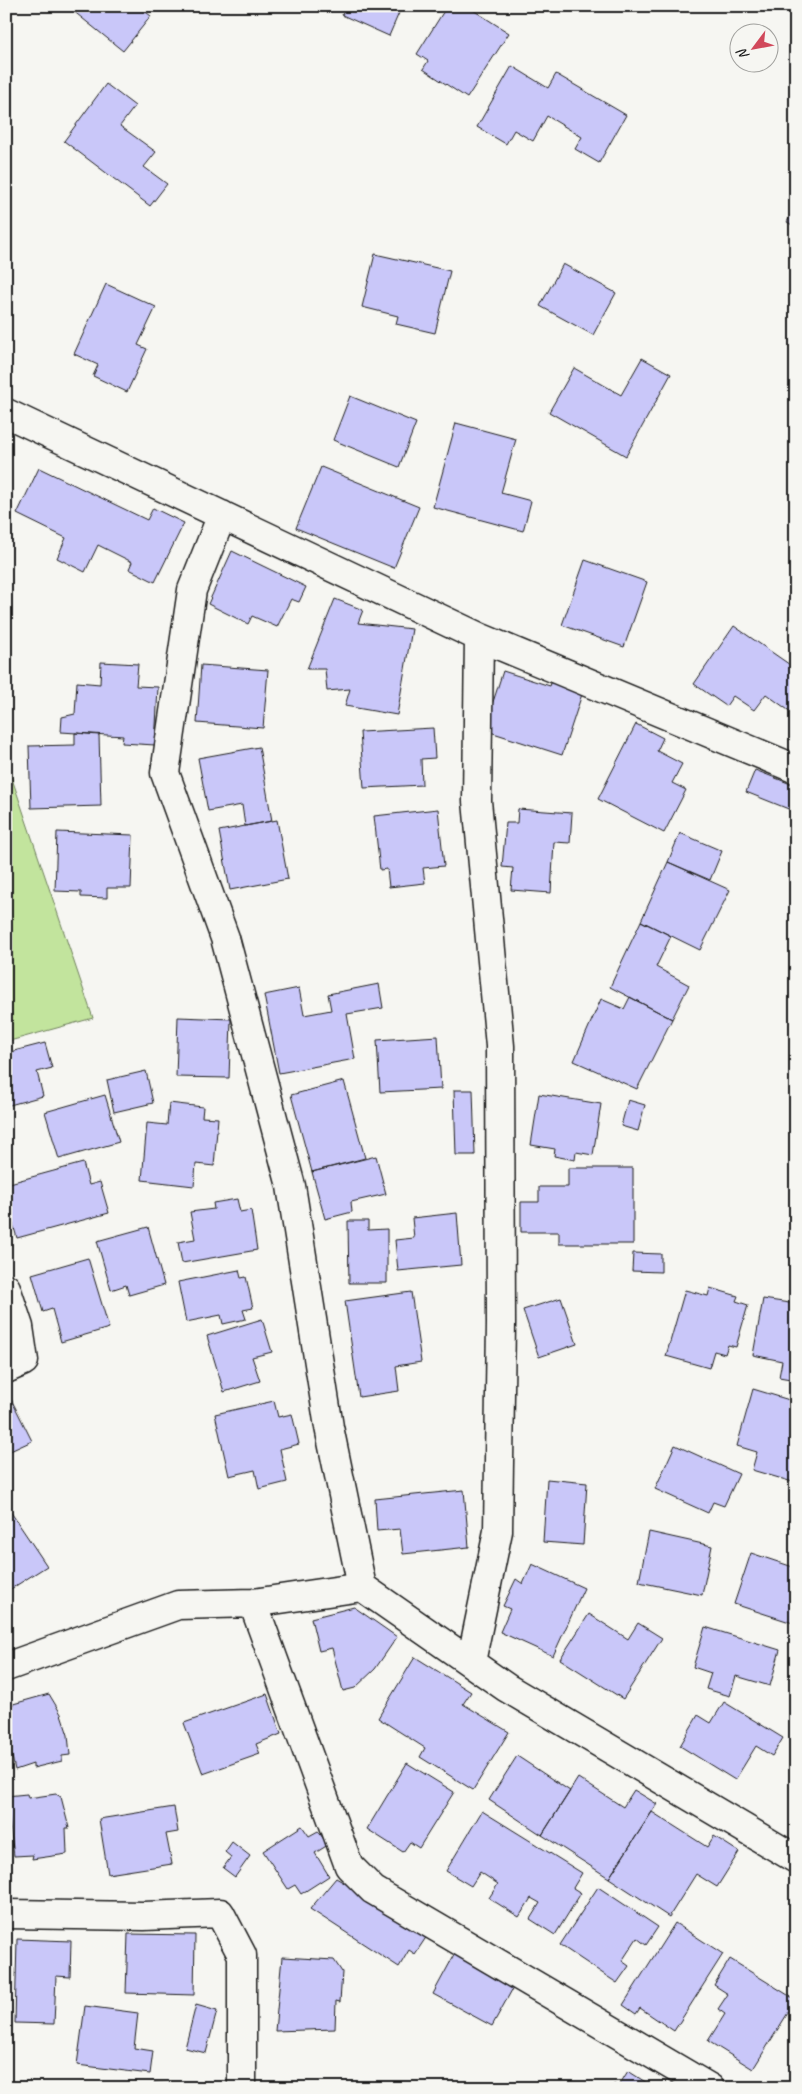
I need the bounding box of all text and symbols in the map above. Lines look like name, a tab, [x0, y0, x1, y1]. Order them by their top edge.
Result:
north arrow	[730, 22, 780, 72]
text: N	[733, 44, 753, 63]

